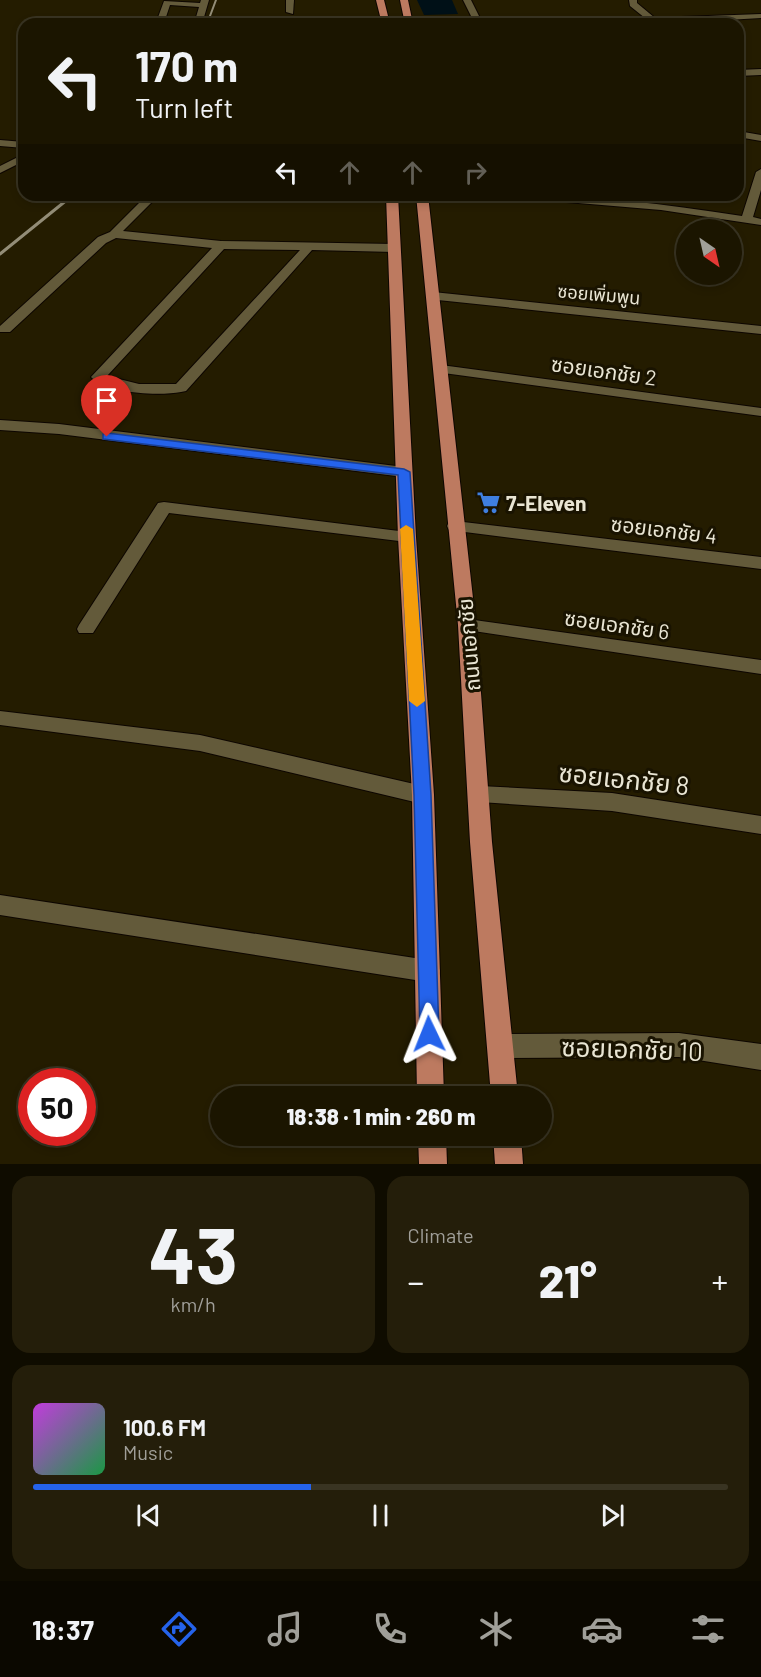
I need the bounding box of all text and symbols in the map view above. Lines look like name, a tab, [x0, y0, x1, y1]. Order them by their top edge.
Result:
text: 170 m	[135, 40, 238, 90]
icon: left	[36, 42, 114, 120]
text: Turn left	[135, 91, 233, 123]
icon: left	[270, 156, 303, 189]
icon: ahead	[333, 156, 366, 189]
icon: ahead	[396, 156, 429, 189]
icon: right	[459, 156, 492, 189]
north arrow	[676, 219, 742, 285]
map controls	[676, 219, 742, 285]
street label: ซอยเพิ่มพูน	[556, 279, 641, 311]
street label: ซอยเอกชัย 2	[550, 350, 658, 390]
pin	[81, 375, 132, 437]
icon: arrive	[90, 384, 123, 417]
supermarket icon: 7-Eleven	[475, 489, 501, 515]
place label: 7-Eleven	[506, 490, 586, 515]
street label: ซอยเอกชัย 4	[610, 510, 718, 548]
street label: ถนนเอกชัย	[451, 598, 485, 692]
street label: ซอยเอกชัย 6	[563, 604, 671, 644]
street label: ซอยเอกชัย 8	[557, 756, 691, 800]
position arrow	[397, 1002, 461, 1066]
street label: ซอยเอกชัย 10	[561, 1030, 703, 1066]
speed limit sign: 50	[18, 1068, 96, 1146]
text: 18:38 · 1 min · 260 m	[287, 1103, 475, 1129]
text: 43	[149, 1206, 238, 1300]
text: Climate	[408, 1223, 474, 1247]
text: 21°	[539, 1253, 597, 1307]
text: −	[408, 1261, 424, 1301]
text: +	[711, 1261, 728, 1301]
text: km/h	[171, 1292, 216, 1316]
text: 100.6 FM	[123, 1414, 206, 1440]
text: Music	[123, 1440, 173, 1464]
icon: previous	[132, 1499, 165, 1532]
icon: pause	[364, 1499, 397, 1532]
icon: next	[596, 1499, 629, 1532]
icon: directions	[158, 1608, 200, 1650]
icon: music	[264, 1608, 306, 1650]
icon: phone	[369, 1608, 411, 1650]
icon: climate	[475, 1608, 517, 1650]
icon: car	[581, 1608, 623, 1650]
icon: filters	[687, 1608, 729, 1650]
text: 18:37	[32, 1613, 94, 1645]

